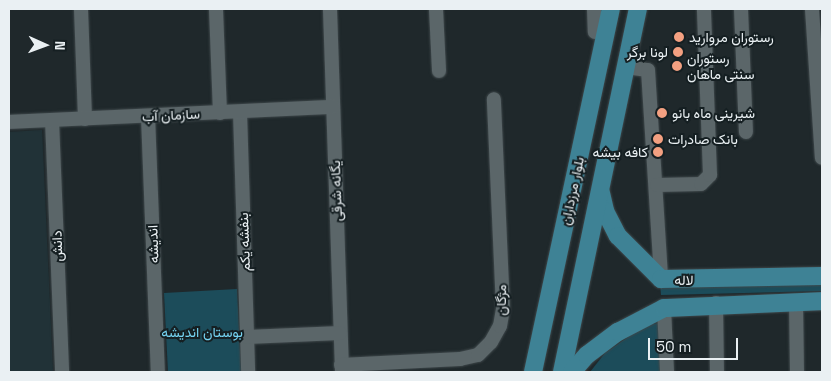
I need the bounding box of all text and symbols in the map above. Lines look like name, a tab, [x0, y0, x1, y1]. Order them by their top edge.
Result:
north arrow	[20, 20, 70, 70]
place label: رستوران مروارید	[689, 29, 774, 45]
marker: رستوران مروارید	[673, 31, 685, 43]
text: N	[51, 41, 69, 51]
place label: لونا برگر	[627, 44, 668, 60]
marker: لونا برگر	[672, 46, 684, 58]
place label: رستوران سنتی ماهان	[687, 50, 754, 82]
marker: رستوران سنتی ماهان	[671, 60, 683, 72]
street label: سازمان آب	[142, 105, 200, 125]
place label: شیرینی ماه بانو	[672, 105, 755, 121]
marker: شیرینی ماه بانو	[656, 107, 668, 119]
place label: بانک صادرات	[668, 131, 738, 147]
marker: بانک صادرات	[652, 133, 664, 145]
place label: کافه بیشه	[593, 144, 648, 160]
marker: کافه بیشه	[652, 146, 664, 158]
street label: بلوار مرزداران	[557, 155, 587, 227]
street label: یگانه شرقی	[327, 160, 345, 222]
street label: بنفشه یکم	[235, 212, 253, 272]
street label: اندیشه	[144, 225, 162, 263]
street label: دانش	[48, 230, 66, 262]
street label: لاله	[674, 271, 694, 289]
street label: مژگان	[492, 284, 510, 316]
park label: بوستان اندیشه	[161, 324, 243, 340]
scale bar	[651, 328, 741, 360]
text: 50 m	[656, 337, 691, 356]

